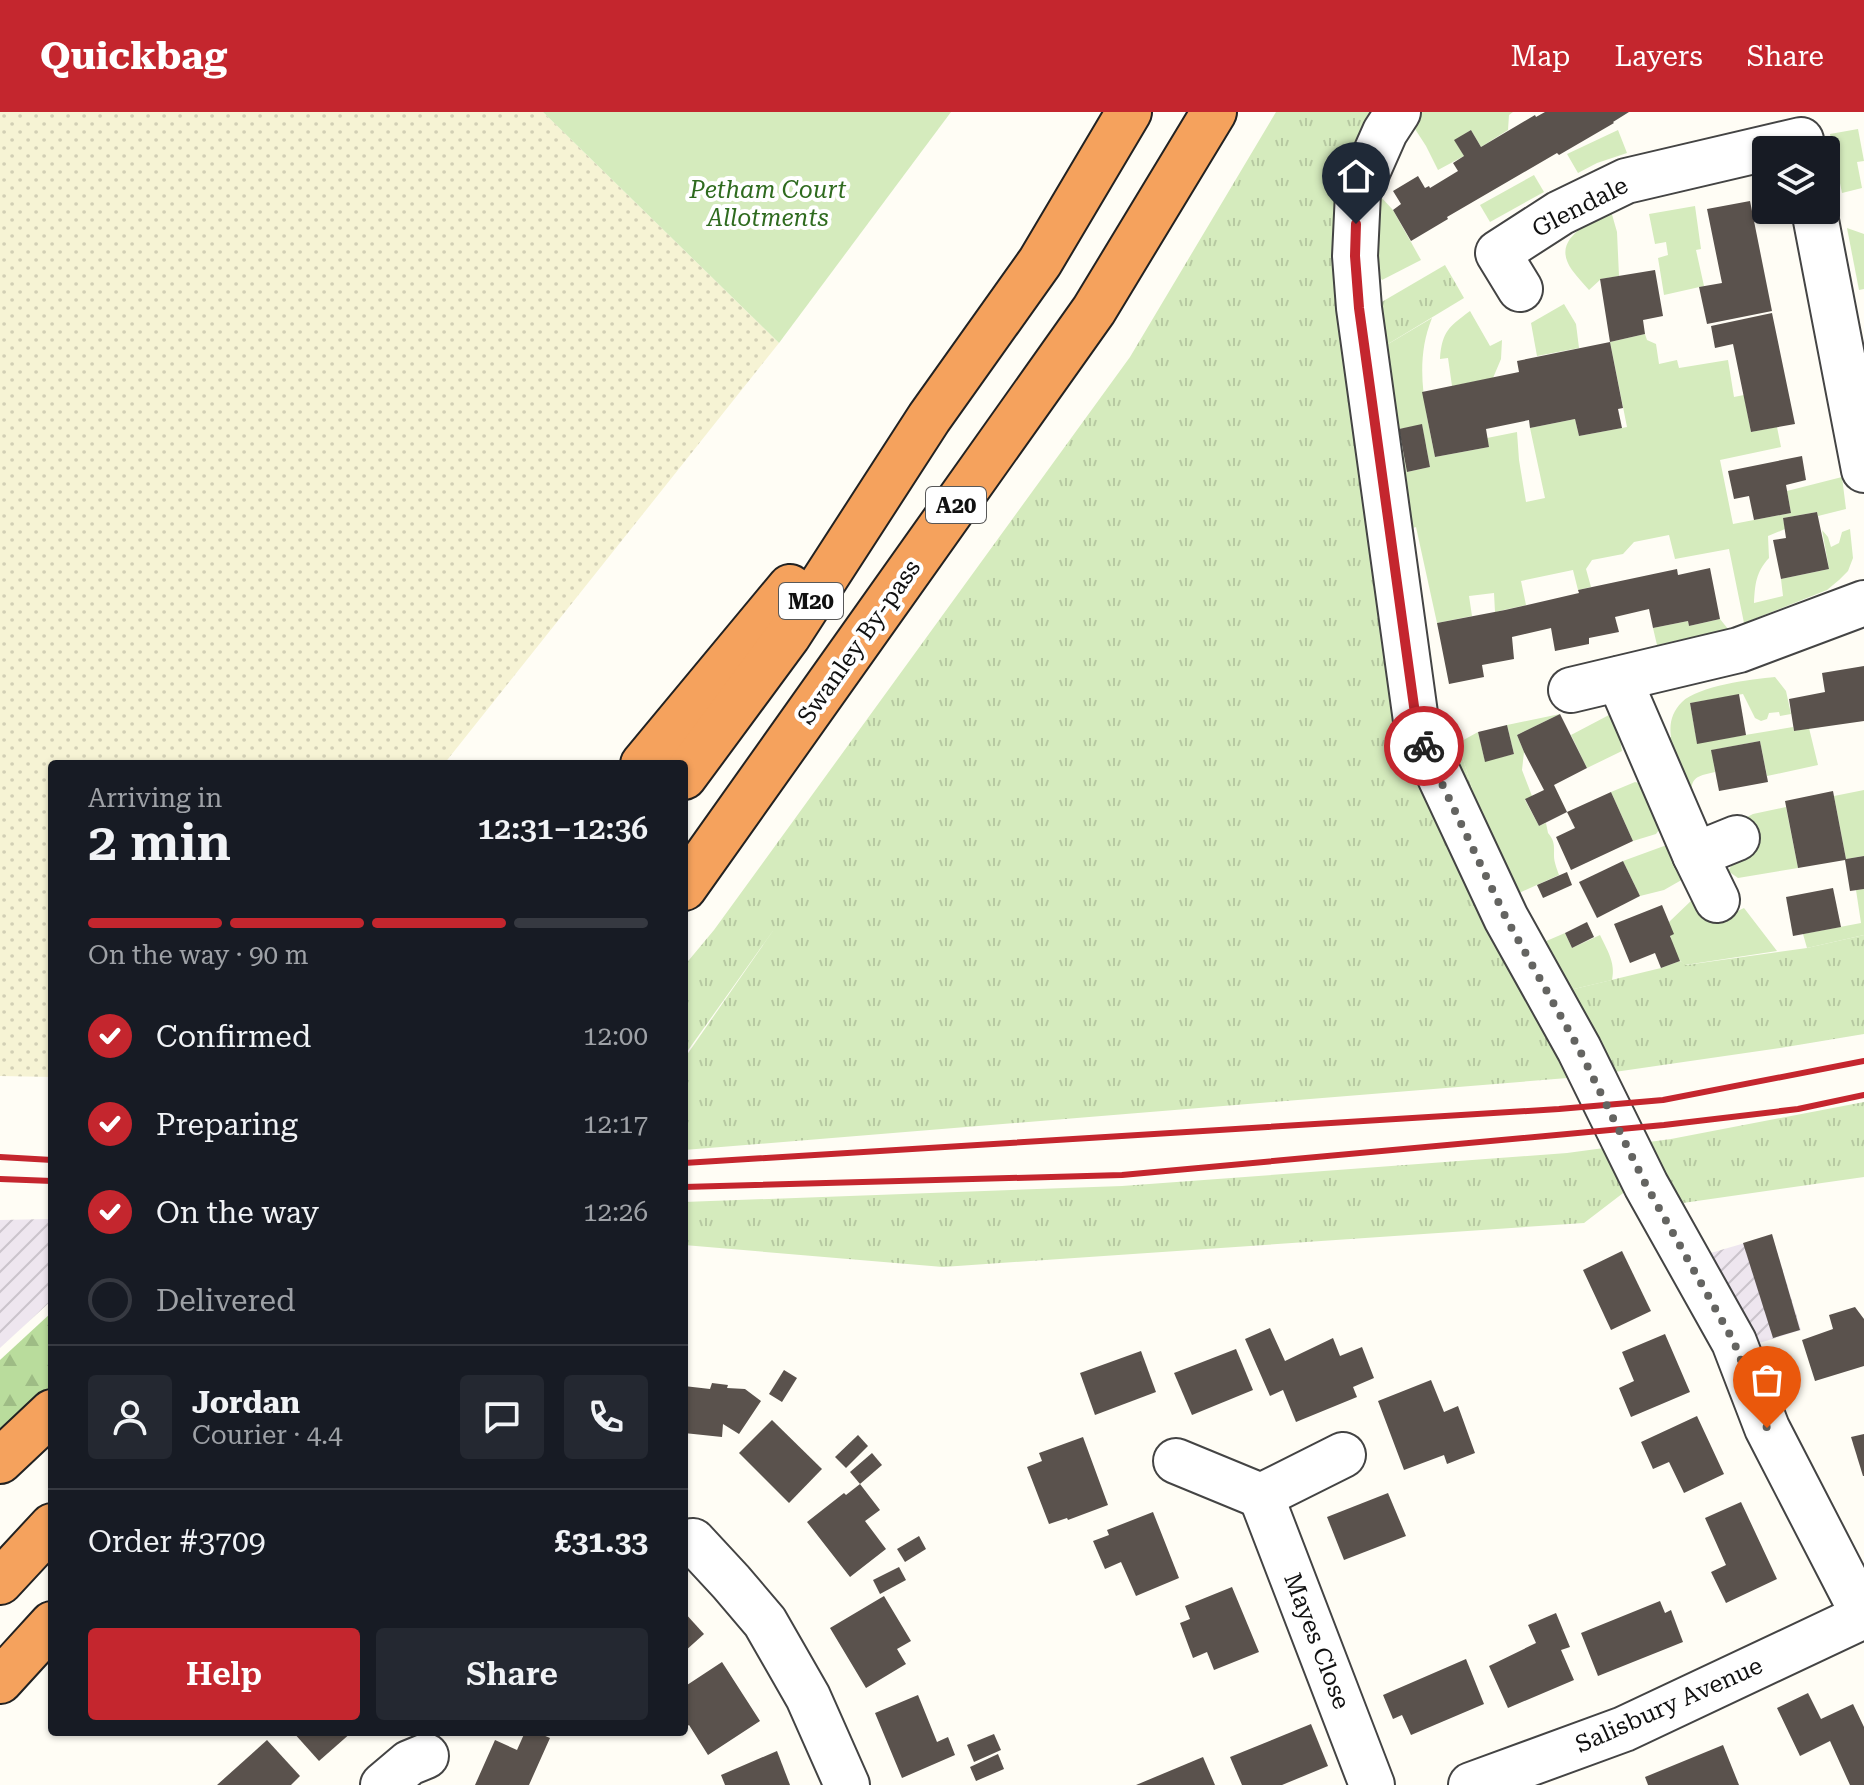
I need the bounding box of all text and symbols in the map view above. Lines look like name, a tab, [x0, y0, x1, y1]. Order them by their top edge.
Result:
text: Quickbag	[40, 34, 227, 78]
text: Map	[1511, 40, 1570, 73]
text: Layers	[1614, 40, 1703, 73]
text: Share	[1747, 40, 1824, 73]
map controls	[1752, 136, 1840, 224]
button: layers	[1752, 136, 1840, 224]
pin	[1322, 142, 1390, 224]
icon: home	[1334, 154, 1378, 198]
street label: Glendale	[1527, 171, 1633, 243]
park label: Petham Court Allotments	[688, 176, 847, 232]
road number: A20	[926, 487, 986, 523]
street label: Swanley By-pass	[792, 554, 926, 730]
road number: M20	[779, 583, 843, 619]
courier	[1384, 706, 1464, 786]
icon: bike	[1402, 724, 1446, 768]
text: Arriving in	[88, 783, 222, 813]
text: 12:31–12:36	[478, 811, 648, 846]
text: 2 min	[88, 812, 231, 873]
text: On the way · 90 m	[88, 940, 308, 970]
icon: check	[88, 1014, 132, 1058]
text: Confirmed	[156, 1019, 311, 1054]
text: 12:00	[583, 1021, 648, 1051]
icon: check	[88, 1102, 132, 1146]
text: Preparing	[156, 1107, 298, 1142]
text: 12:17	[583, 1109, 648, 1139]
icon: check	[88, 1190, 132, 1234]
text: On the way	[156, 1195, 319, 1230]
text: 12:26	[583, 1197, 648, 1227]
text: Delivered	[156, 1283, 295, 1318]
pin	[1733, 1346, 1801, 1428]
icon: bag	[1745, 1358, 1789, 1402]
button: person	[88, 1375, 172, 1459]
button: chat	[460, 1375, 544, 1459]
button: phone	[564, 1375, 648, 1459]
text: Jordan	[192, 1385, 300, 1420]
text: Courier · 4.4	[192, 1420, 342, 1450]
text: Order #3709	[88, 1524, 266, 1559]
text: £31.33	[555, 1524, 648, 1559]
street label: Mayes Close	[1278, 1569, 1356, 1713]
button: Help	[88, 1628, 360, 1720]
button: Share	[376, 1628, 648, 1720]
street label: Salisbury Avenue	[1571, 1651, 1767, 1759]

